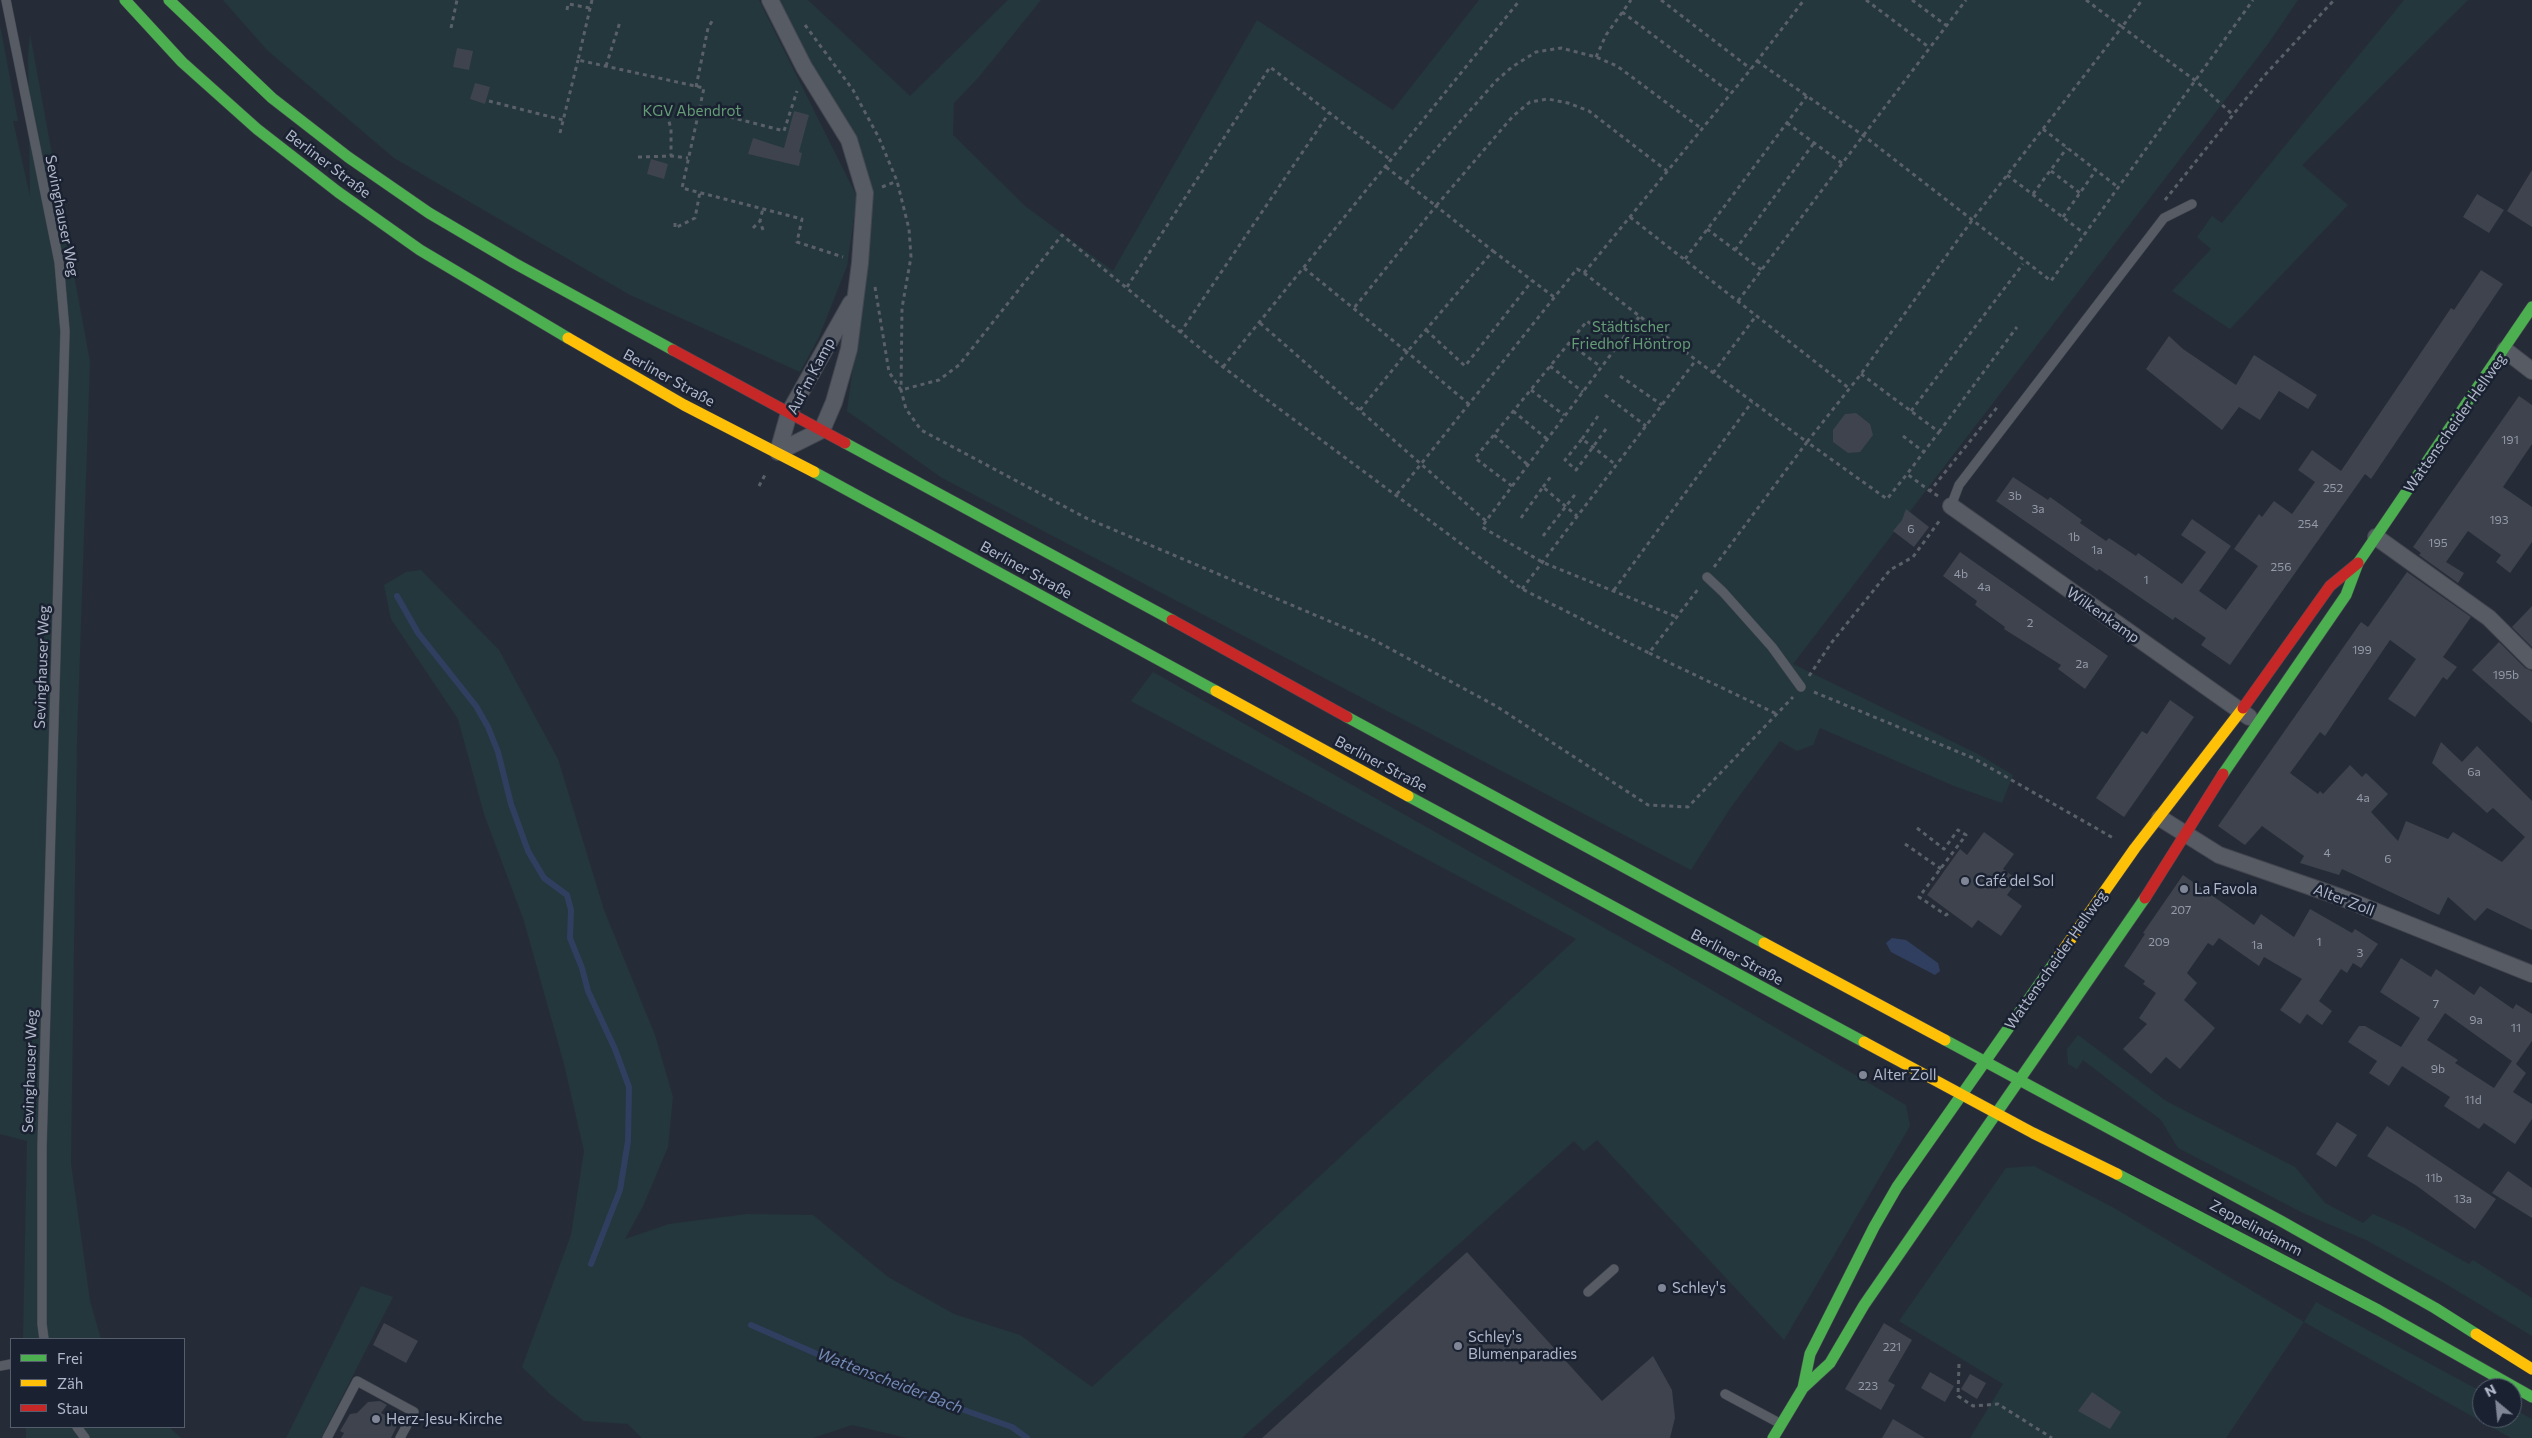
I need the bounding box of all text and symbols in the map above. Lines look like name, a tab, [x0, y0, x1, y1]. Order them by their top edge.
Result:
park label: KGV Abendrot	[643, 102, 741, 120]
street label: Berliner Straße	[282, 126, 374, 202]
street label: Sevinghauser Weg	[41, 154, 83, 278]
park label: Städtischer Friedhof Höntrop	[1571, 318, 1691, 353]
street label: Auf'm Kamp	[783, 335, 839, 417]
street label: Berliner Straße	[620, 345, 718, 411]
street label: Wattenscheider Hellweg	[2400, 350, 2510, 496]
house number: 191	[2501, 433, 2519, 447]
house number: 252	[2323, 481, 2343, 495]
house number: 3b	[2008, 489, 2022, 503]
house number: 3a	[2031, 502, 2045, 516]
house number: 193	[2489, 513, 2509, 527]
house number: 254	[2298, 517, 2318, 531]
house number: 6	[1907, 522, 1915, 536]
house number: 1b	[2068, 530, 2080, 544]
house number: 195	[2428, 536, 2448, 550]
street label: Berliner Straße	[977, 537, 1075, 603]
house number: 1a	[2091, 543, 2103, 557]
house number: 256	[2271, 560, 2291, 574]
house number: 4b	[1954, 567, 1968, 581]
house number: 1	[2143, 573, 2149, 587]
house number: 4a	[1977, 580, 1991, 594]
street label: Wilkenkamp	[2063, 583, 2143, 647]
street label: Sevinghauser Weg	[31, 605, 53, 729]
house number: 2	[2027, 616, 2033, 630]
house number: 199	[2352, 643, 2372, 657]
house number: 2a	[2076, 657, 2088, 671]
house number: 195b	[2493, 668, 2519, 682]
street label: Berliner Straße	[1332, 732, 1430, 796]
house number: 6a	[2467, 765, 2481, 779]
house number: 4a	[2356, 791, 2370, 805]
house number: 4	[2323, 846, 2331, 860]
house number: 6	[2384, 852, 2392, 866]
place label: Café del Sol	[1975, 872, 2054, 890]
marker: Café del Sol	[1959, 875, 1971, 887]
place label: La Favola	[2194, 880, 2257, 898]
street label: Alter Zoll	[2311, 880, 2377, 920]
marker: La Favola	[2178, 883, 2190, 895]
street label: Wattenscheider Hellweg	[2001, 887, 2111, 1033]
house number: 207	[2171, 903, 2191, 917]
street label: Berliner Straße	[1688, 925, 1786, 989]
house number: 209	[2148, 935, 2170, 949]
house number: 1	[2316, 935, 2322, 949]
house number: 1a	[2251, 938, 2263, 952]
house number: 3	[2357, 946, 2363, 960]
house number: 7	[2433, 997, 2439, 1011]
street label: Sevinghauser Weg	[19, 1009, 41, 1133]
house number: 9a	[2469, 1013, 2483, 1027]
house number: 11	[2511, 1021, 2521, 1035]
house number: 9b	[2431, 1062, 2445, 1076]
place label: Alter Zoll	[1873, 1066, 1937, 1084]
marker: Alter Zoll	[1857, 1069, 1869, 1081]
house number: 11d	[2464, 1093, 2482, 1107]
house number: 11b	[2425, 1171, 2443, 1185]
house number: 13a	[2454, 1192, 2472, 1206]
street label: Zeppelindamm	[2206, 1196, 2306, 1260]
place label: Schley's	[1672, 1279, 1726, 1297]
marker: Schley's	[1656, 1282, 1668, 1294]
place label: Schley's Blumenparadies	[1468, 1328, 1577, 1363]
legend	[10, 1338, 185, 1428]
marker: Schley's Blumenparadies	[1452, 1340, 1464, 1352]
house number: 221	[1883, 1340, 1901, 1354]
water label: Wattenscheider Bach	[815, 1344, 965, 1418]
text: Frei	[57, 1349, 83, 1367]
text: Zäh	[57, 1374, 83, 1392]
north arrow	[2472, 1378, 2522, 1428]
house number: 223	[1858, 1379, 1878, 1393]
text: N	[2482, 1380, 2499, 1400]
text: Stau	[57, 1399, 88, 1417]
place label: Herz-Jesu-Kirche	[386, 1410, 502, 1428]
marker: Herz-Jesu-Kirche	[370, 1413, 382, 1425]

